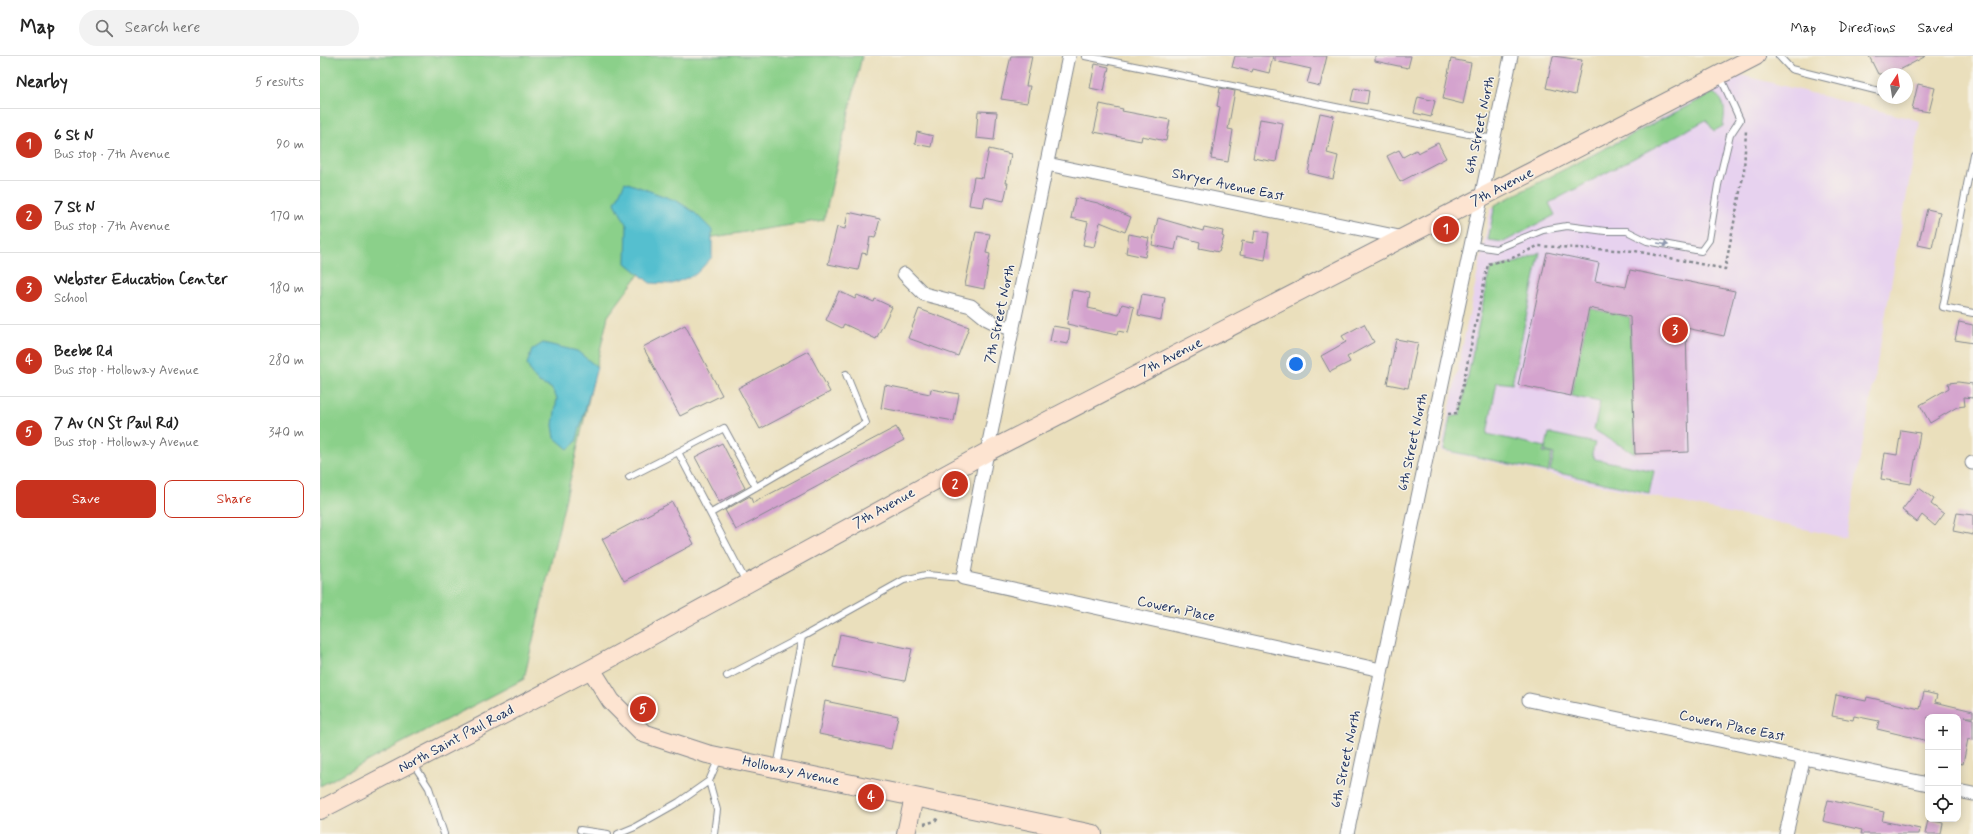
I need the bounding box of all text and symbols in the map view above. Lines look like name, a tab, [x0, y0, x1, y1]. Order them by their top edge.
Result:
search box	[79, 10, 359, 46]
text: Map	[20, 15, 55, 40]
icon: search	[93, 17, 115, 39]
text: Search here	[125, 18, 200, 38]
text: Map	[1790, 19, 1816, 37]
text: Directions	[1838, 19, 1896, 37]
text: Saved	[1918, 19, 1953, 37]
north arrow	[1877, 68, 1913, 104]
text: Nearby	[16, 71, 68, 93]
text: 5 results	[255, 74, 304, 91]
street label: 6th Street North	[1461, 74, 1499, 176]
text: 6 St N	[54, 126, 93, 146]
text: 1	[26, 136, 32, 153]
text: 90 m	[276, 136, 304, 153]
text: Bus stop · 7th Avenue	[54, 146, 170, 163]
street label: Shryer Avenue East	[1170, 164, 1286, 206]
street label: 7th Avenue	[1468, 164, 1536, 210]
text: 7 St N	[54, 198, 95, 218]
text: 2	[26, 208, 32, 225]
text: 170 m	[270, 208, 304, 225]
pin: 1	[1433, 214, 1459, 244]
text: Bus stop · 7th Avenue	[54, 218, 170, 235]
one-way arrow	[1657, 241, 1669, 247]
street label: 7th Street North	[981, 263, 1019, 365]
text: Webster Education Center	[54, 270, 227, 290]
text: 3	[26, 280, 32, 297]
text: 180 m	[269, 280, 304, 297]
text: School	[54, 290, 88, 307]
pin: 3	[1662, 315, 1688, 345]
street label: 7th Avenue	[1137, 334, 1205, 380]
text: Beebe Rd	[54, 342, 112, 362]
text: 4	[25, 352, 33, 369]
text: 280 m	[269, 352, 304, 369]
your location	[1286, 354, 1306, 374]
text: Bus stop · Holloway Avenue	[54, 362, 199, 379]
street label: 6th Street North	[1394, 391, 1432, 493]
text: 7 Av (N St Paul Rd)	[54, 414, 178, 434]
text: 5	[25, 424, 33, 441]
text: 340 m	[269, 424, 304, 441]
text: Bus stop · Holloway Avenue	[54, 434, 199, 451]
pin: 2	[942, 469, 968, 499]
button: Save	[16, 480, 156, 518]
button: Share	[164, 480, 304, 518]
street label: 7th Avenue	[850, 484, 918, 532]
street label: Cowern Place	[1135, 592, 1217, 626]
pin: 5	[630, 694, 656, 724]
street label: North Saint Paul Road	[395, 701, 517, 777]
street label: Cowern Place East	[1677, 706, 1787, 746]
street label: 6th Street North	[1327, 708, 1365, 810]
map controls	[1925, 714, 1961, 822]
button: +	[1925, 714, 1961, 750]
button: −	[1925, 750, 1961, 786]
street label: Holloway Avenue	[741, 752, 841, 790]
pin: 4	[858, 782, 884, 812]
button: locate	[1925, 786, 1961, 822]

